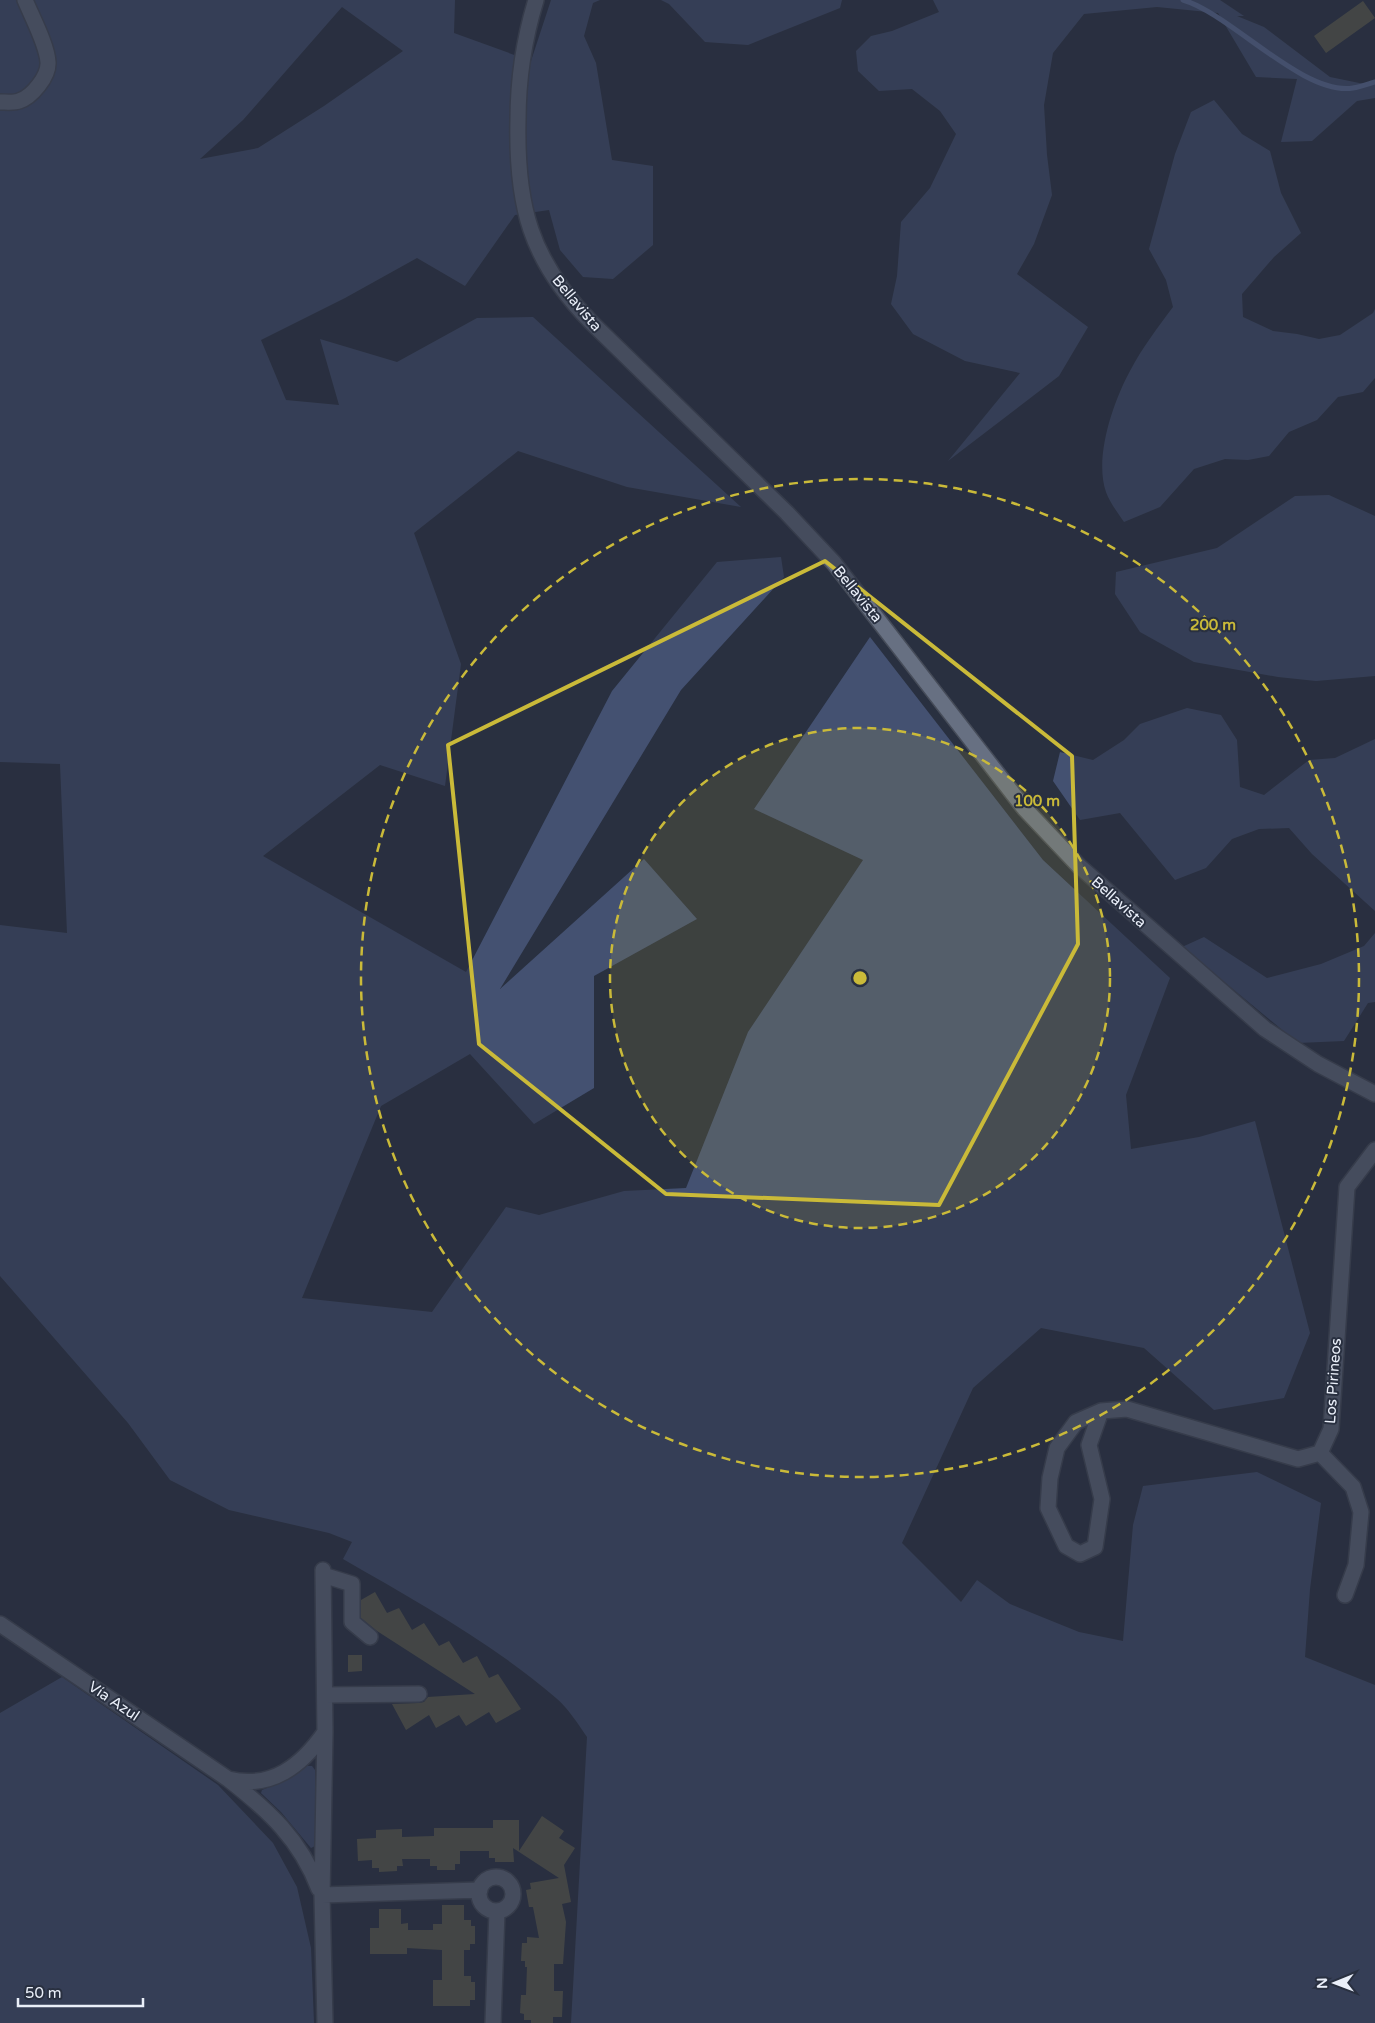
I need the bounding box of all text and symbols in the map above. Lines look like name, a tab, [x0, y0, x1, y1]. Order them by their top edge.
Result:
street label: Bellavista	[548, 271, 606, 335]
street label: Bellavista	[830, 562, 886, 626]
text: 200 m	[1190, 616, 1236, 634]
text: 100 m	[1014, 792, 1060, 810]
street label: Bellavista	[1088, 873, 1150, 931]
centre of rings	[851, 969, 869, 987]
street label: Los Pirineos	[1321, 1337, 1345, 1425]
street label: Vía Azul	[85, 1677, 143, 1725]
north arrow	[1310, 1958, 1360, 2008]
scale bar	[18, 1976, 142, 2008]
text: N	[1314, 1977, 1331, 1989]
text: 50 m	[25, 1984, 62, 2002]

